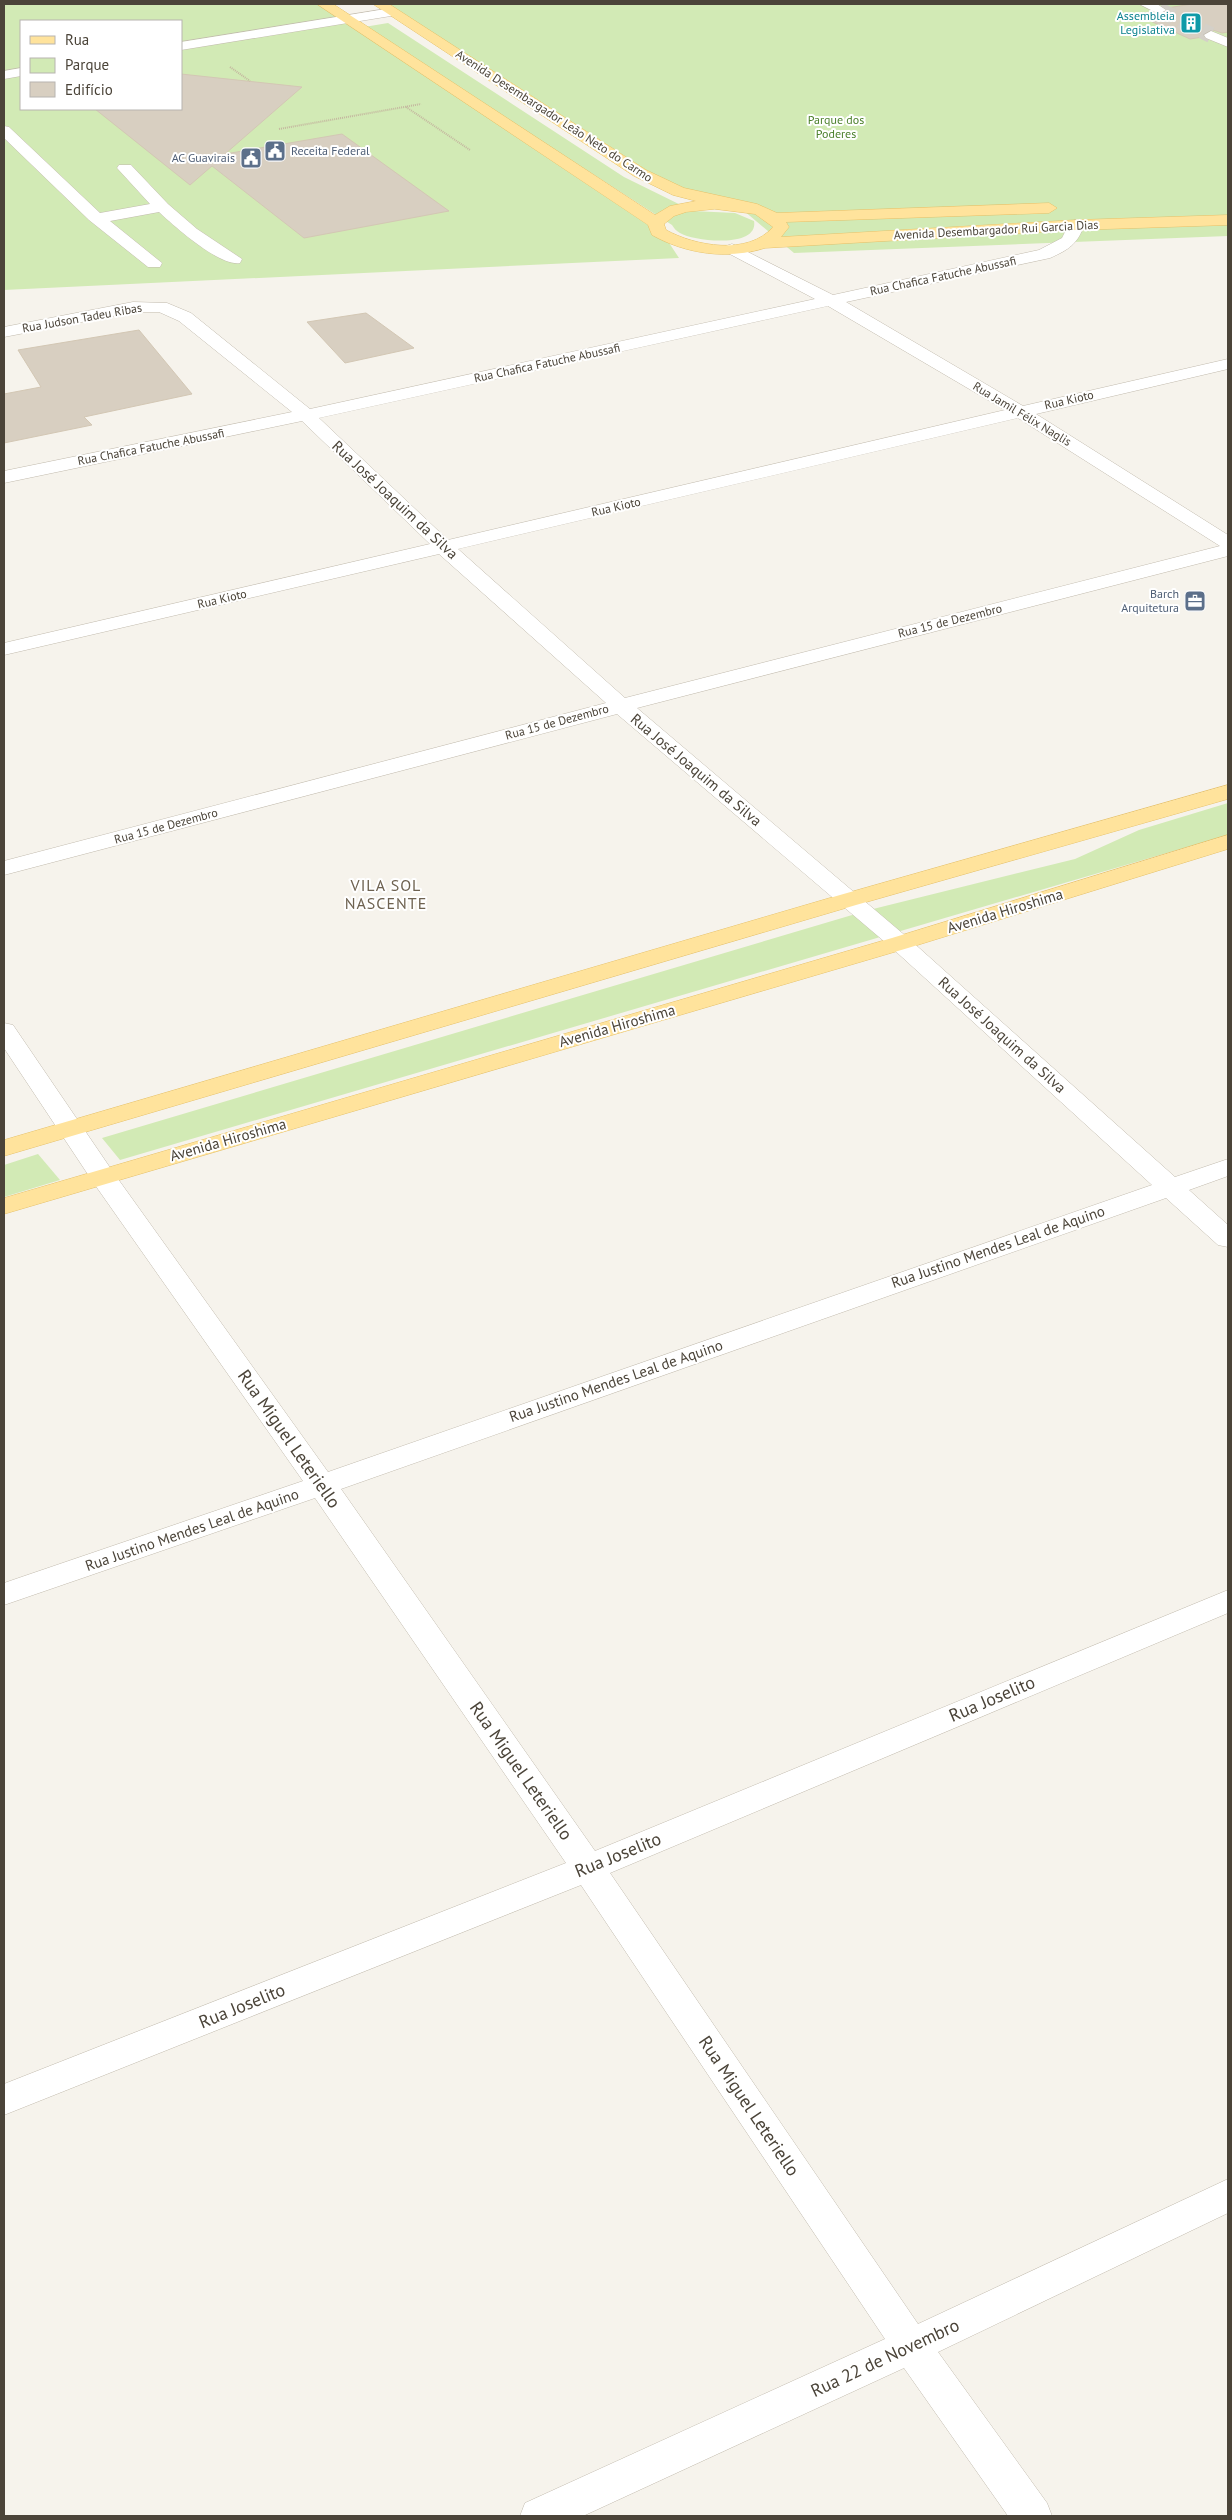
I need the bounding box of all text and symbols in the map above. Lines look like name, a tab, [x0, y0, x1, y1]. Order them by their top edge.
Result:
place label: Assembleia Legislativa	[1117, 8, 1175, 37]
building icon: Assembleia Legislativa	[1179, 11, 1203, 35]
legend	[20, 20, 182, 110]
text: Rua	[65, 30, 89, 49]
street label: Avenida Desembargador Leão Neto do Carmo	[453, 46, 655, 185]
text: Parque	[65, 55, 109, 74]
text: Edifício	[65, 80, 113, 99]
park label: Parque dos Poderes	[808, 112, 864, 141]
public building icon: Receita Federal	[263, 139, 287, 163]
place label: Receita Federal	[291, 143, 370, 158]
public building icon: AC Guavirais	[239, 146, 263, 170]
place label: AC Guavirais	[172, 150, 235, 165]
street label: Avenida Desembargador Rui Garcia Dias	[893, 217, 1099, 242]
street label: Rua Chafica Fatuche Abussafi	[868, 253, 1017, 298]
street label: Rua Judson Tadeu Ribas	[21, 300, 143, 335]
street label: Rua Chafica Fatuche Abussafi	[472, 340, 621, 385]
street label: Rua Jamil Félix Naglis	[970, 378, 1074, 449]
street label: Rua Kioto	[1043, 387, 1095, 412]
street label: Rua Chafica Fatuche Abussafi	[76, 425, 226, 468]
street label: Rua José Joaquim da Silva	[328, 436, 462, 563]
street label: Rua Kioto	[590, 494, 642, 519]
street label: Rua Kioto	[196, 586, 248, 611]
place label: Barch Arquitetura	[1121, 586, 1179, 615]
office icon: Barch Arquitetura	[1183, 589, 1207, 613]
street label: Rua 15 de Dezembro	[896, 600, 1003, 641]
street label: Rua 15 de Dezembro	[503, 700, 610, 743]
street label: Rua José Joaquim da Silva	[627, 709, 766, 830]
street label: Rua 15 de Dezembro	[112, 804, 219, 847]
district label: VILA SOL NASCENTE	[345, 875, 427, 913]
street label: Avenida Hiroshima	[945, 884, 1065, 937]
street label: Rua José Joaquim da Silva	[935, 972, 1070, 1097]
street label: Avenida Hiroshima	[557, 1000, 677, 1051]
street label: Avenida Hiroshima	[168, 1114, 288, 1165]
street label: Rua Justino Mendes Leal de Aquino	[889, 1201, 1107, 1292]
street label: Rua Justino Mendes Leal de Aquino	[507, 1335, 725, 1426]
street label: Rua Miguel Leteriello	[233, 1365, 346, 1513]
street label: Rua Justino Mendes Leal de Aquino	[83, 1484, 301, 1575]
street label: Rua Joselito	[945, 1670, 1038, 1727]
street label: Rua Miguel Leteriello	[465, 1697, 578, 1845]
street label: Rua Joselito	[571, 1827, 664, 1882]
street label: Rua Joselito	[195, 1978, 288, 2033]
street label: Rua Miguel Leteriello	[694, 2031, 805, 2180]
street label: Rua 22 de Novembro	[807, 2313, 963, 2402]

